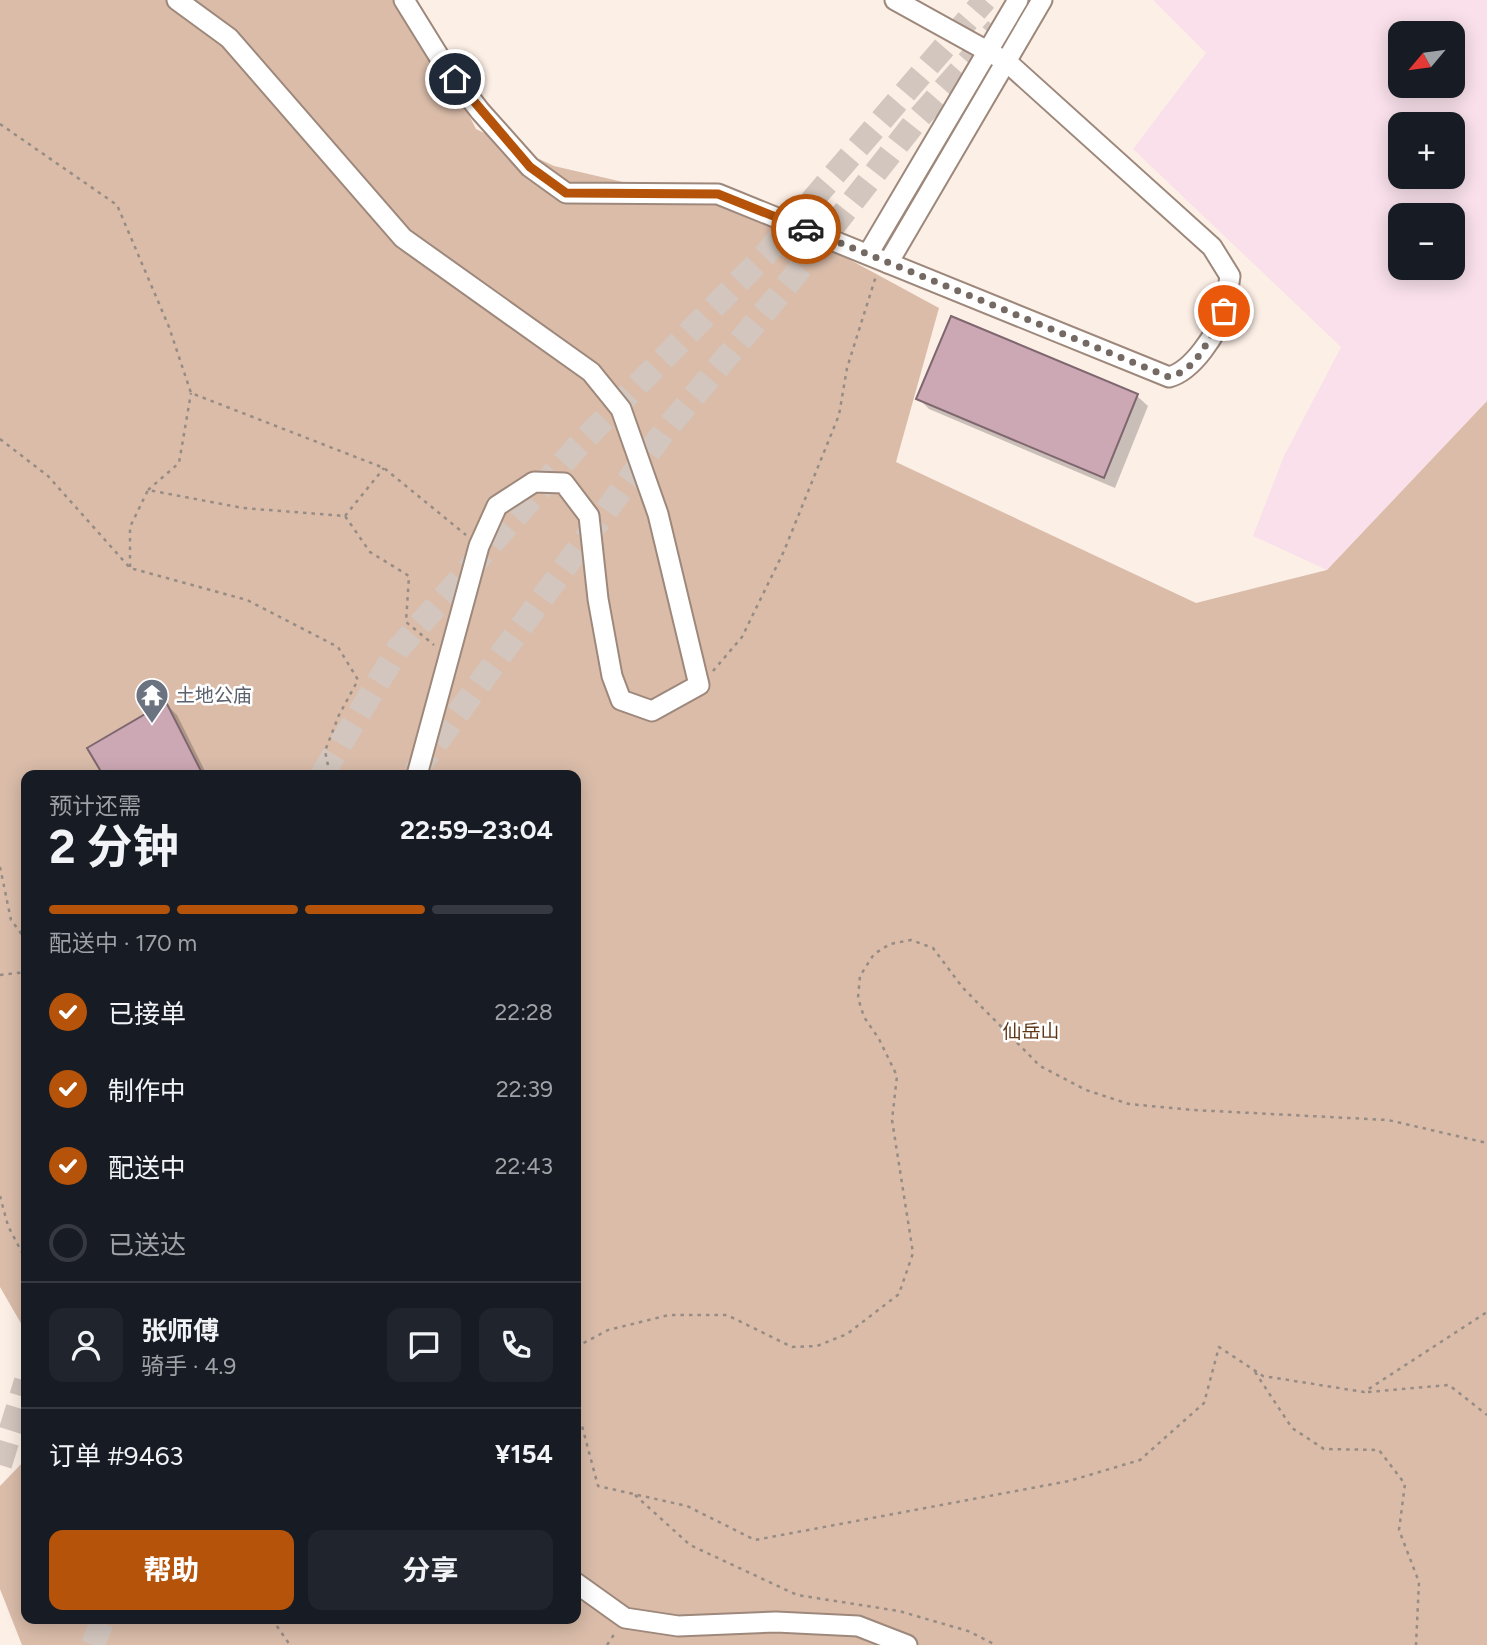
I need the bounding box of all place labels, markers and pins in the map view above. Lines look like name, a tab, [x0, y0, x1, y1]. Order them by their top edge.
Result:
pin	[425, 49, 485, 109]
pin	[1194, 281, 1254, 341]
temple icon: 土地公庙	[133, 676, 171, 725]
place label: 土地公庙	[176, 684, 252, 707]

